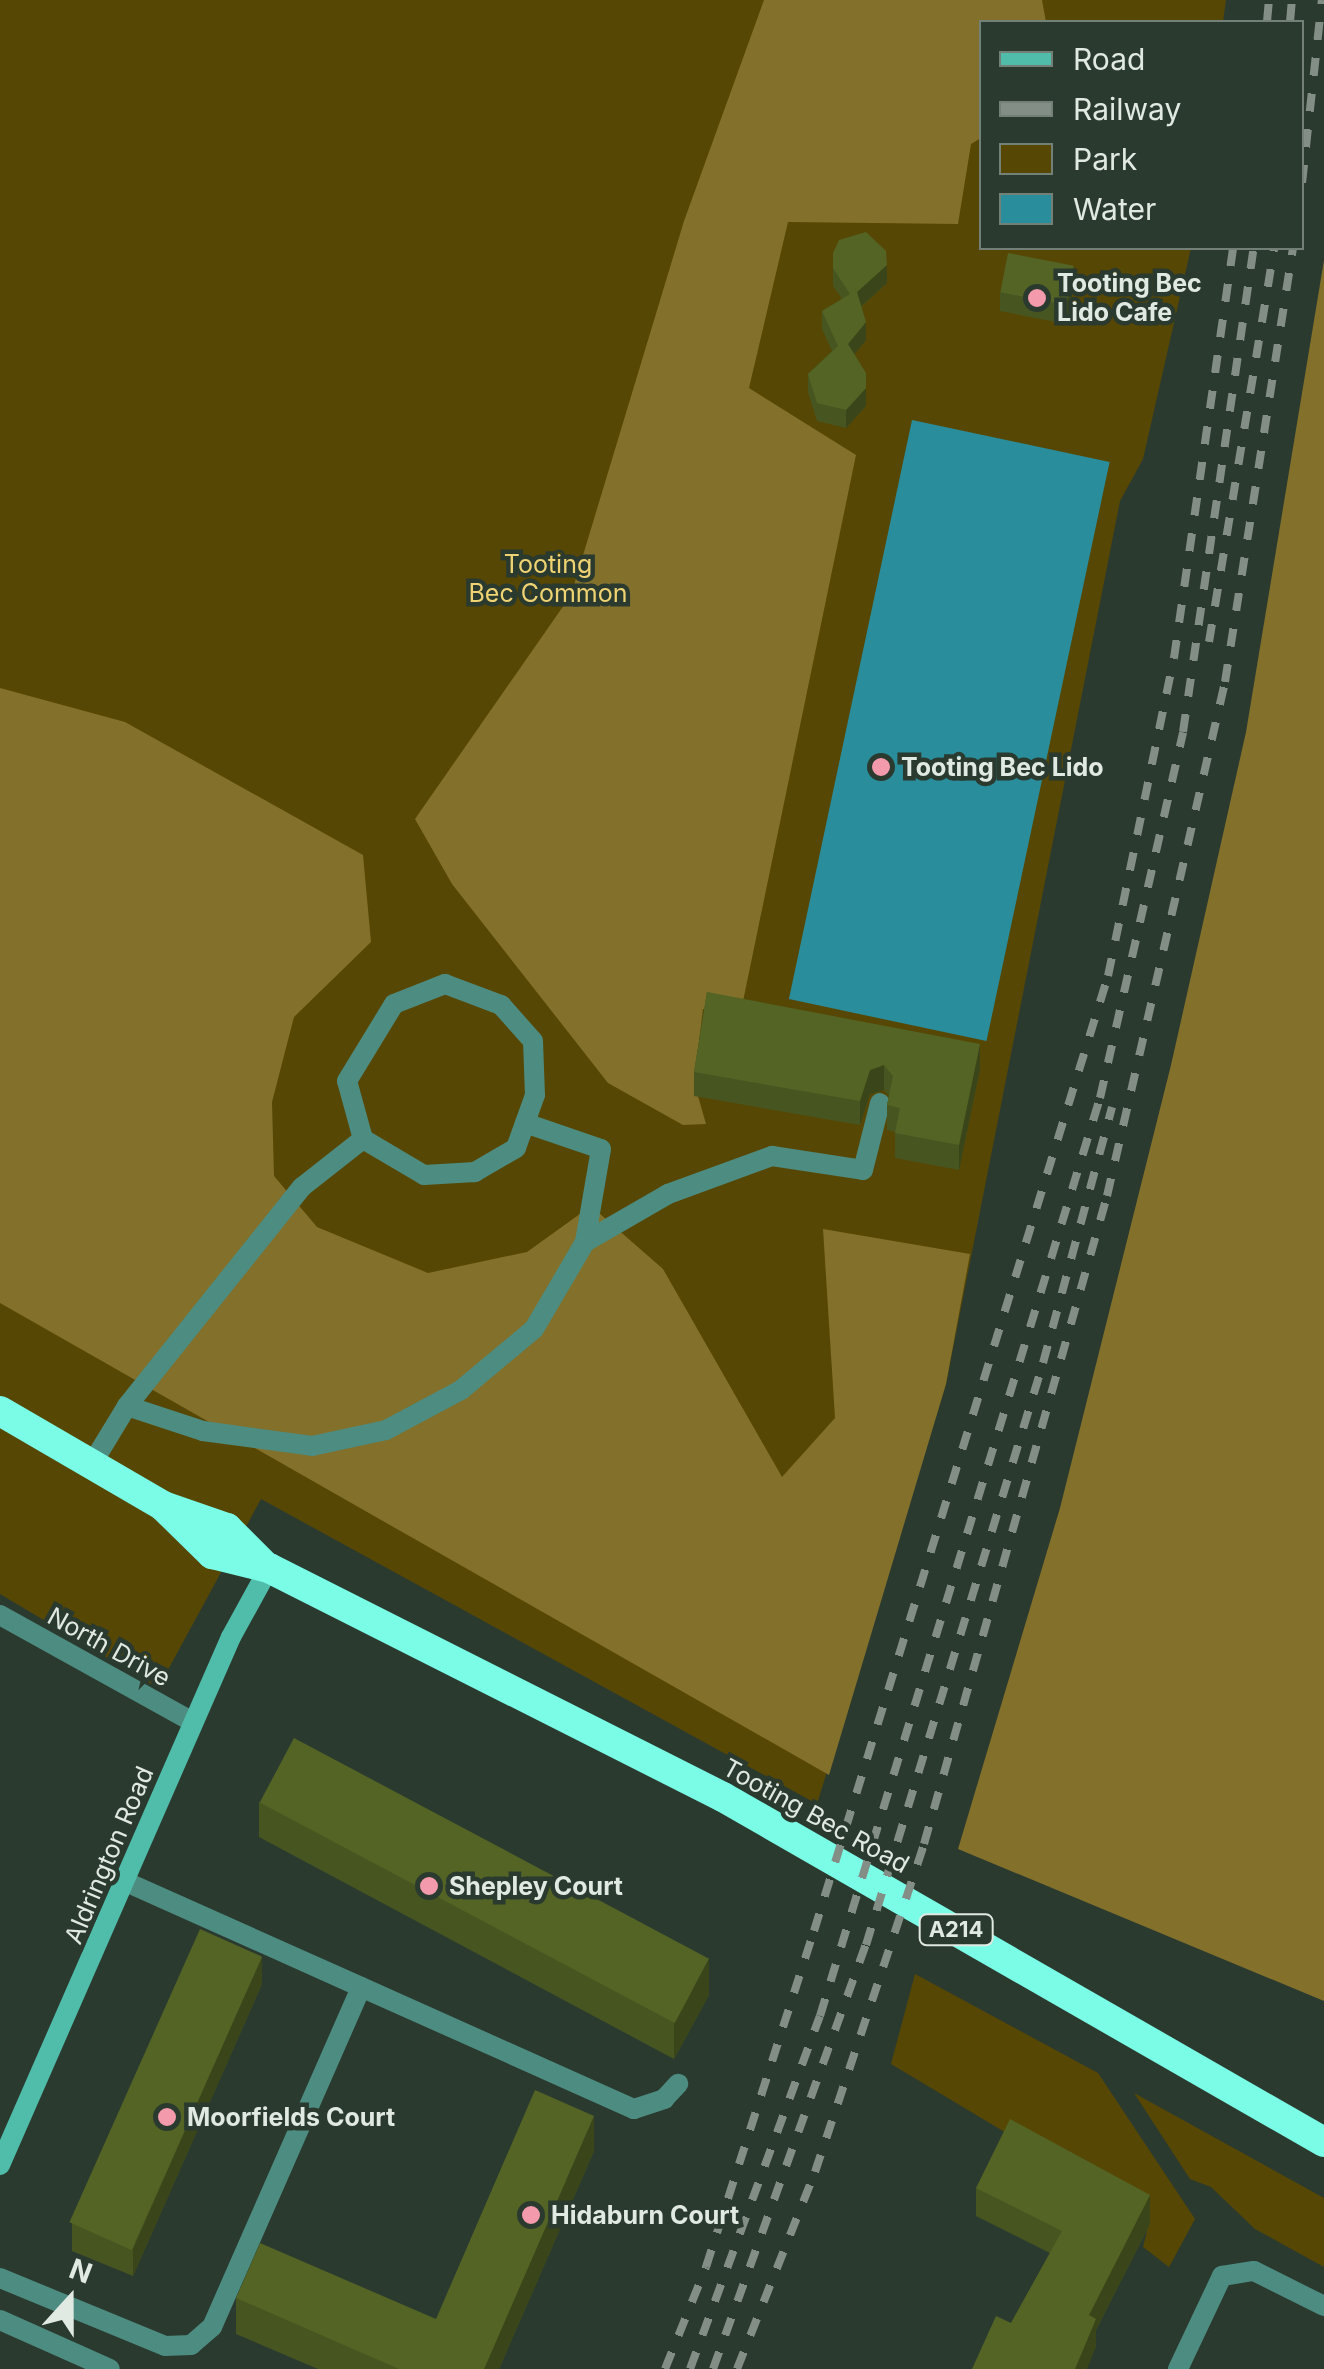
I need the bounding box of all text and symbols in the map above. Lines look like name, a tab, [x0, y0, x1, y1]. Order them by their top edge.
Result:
legend	[979, 20, 1304, 250]
text: Road	[1073, 41, 1145, 77]
text: Railway	[1073, 91, 1181, 127]
text: Park	[1073, 141, 1137, 177]
text: Water	[1073, 191, 1156, 227]
place label: Tooting Bec Lido Cafe	[1057, 269, 1202, 328]
marker: Tooting Bec Lido Cafe	[1026, 287, 1048, 309]
park label: Tooting Bec Common	[468, 550, 628, 609]
place label: Tooting Bec Lido	[901, 752, 1104, 782]
marker: Tooting Bec Lido	[870, 756, 892, 778]
street label: North Drive	[42, 1601, 176, 1693]
street label: Tooting Bec Road	[718, 1752, 914, 1880]
street label: Aldrington Road	[58, 1762, 160, 1948]
place label: Shepley Court	[449, 1871, 623, 1901]
marker: Shepley Court	[418, 1875, 440, 1897]
road number: A214	[918, 1913, 994, 1947]
place label: Moorfields Court	[187, 2102, 395, 2132]
marker: Moorfields Court	[156, 2106, 178, 2128]
place label: Hidaburn Court	[551, 2200, 739, 2230]
marker: Hidaburn Court	[520, 2204, 542, 2226]
north arrow	[20, 2249, 120, 2349]
text: N	[65, 2251, 97, 2291]

